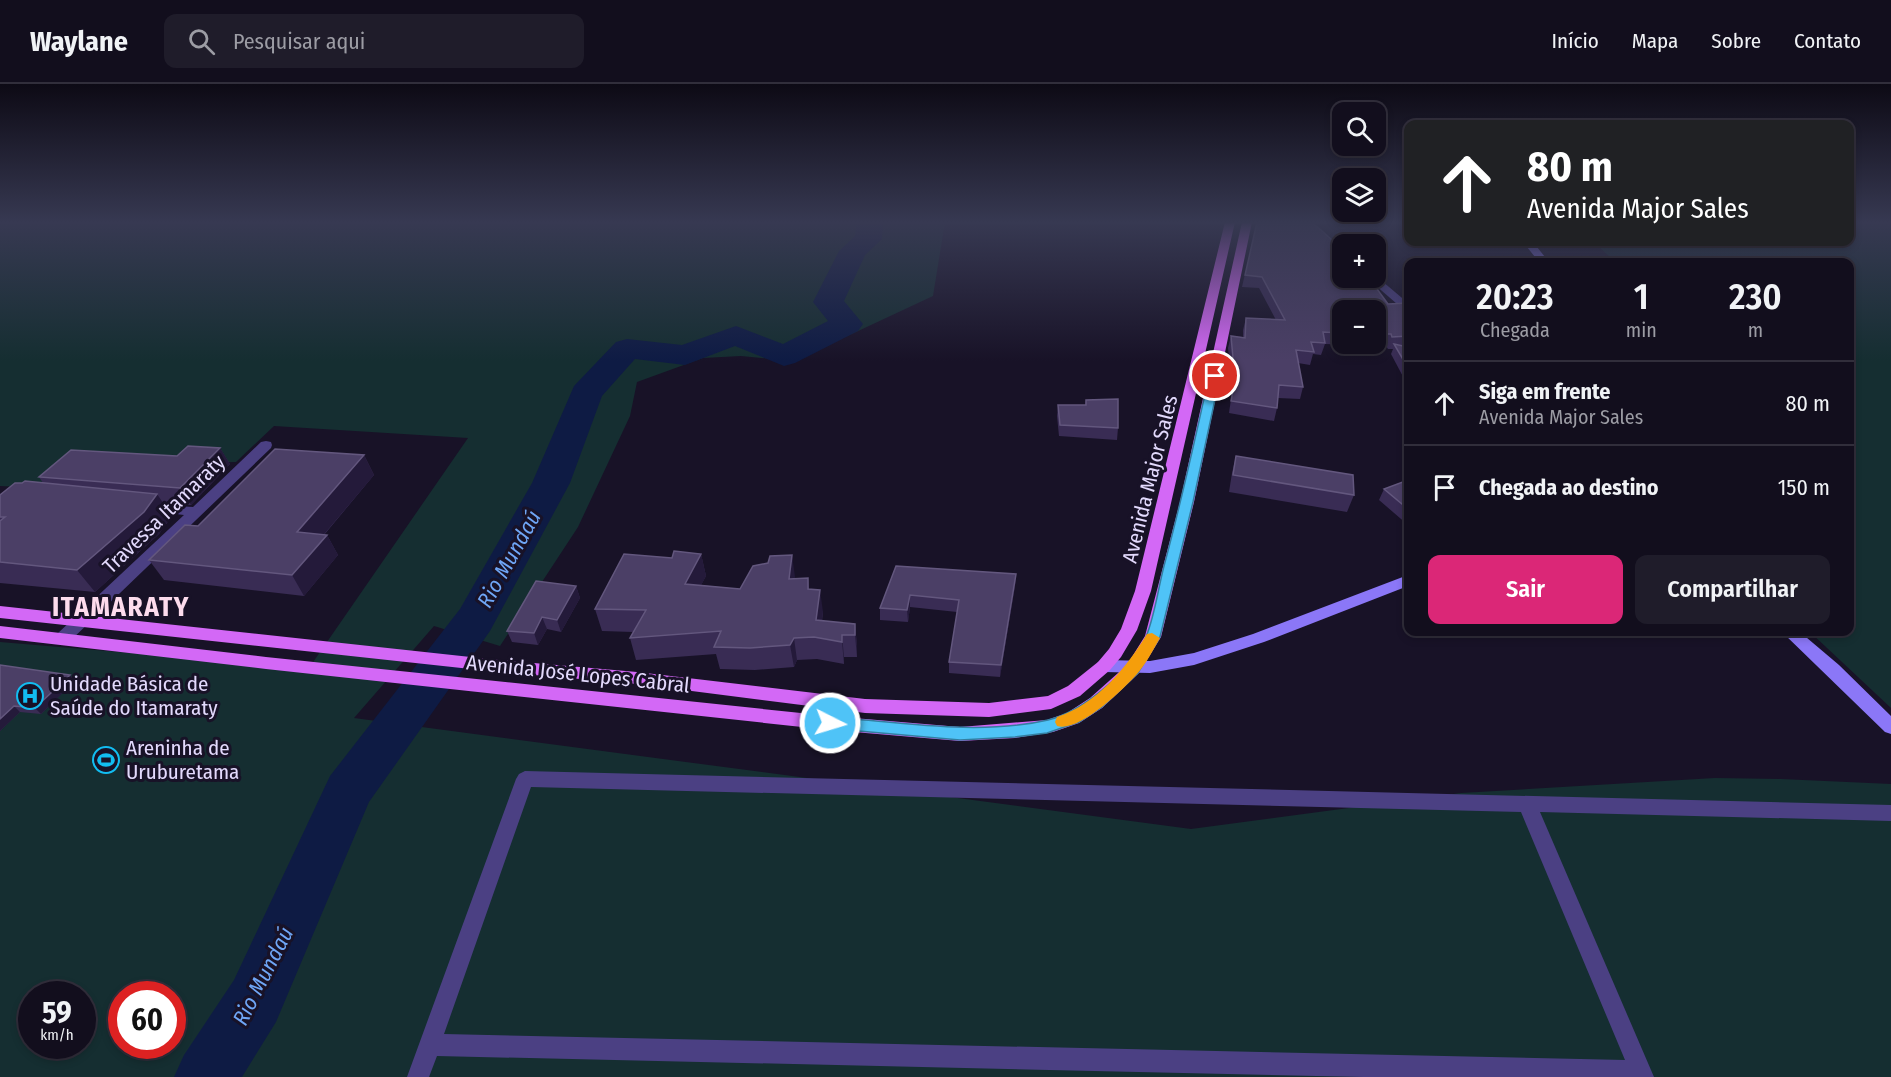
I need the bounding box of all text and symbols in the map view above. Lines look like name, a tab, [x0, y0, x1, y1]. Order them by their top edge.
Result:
search box	[164, 14, 584, 68]
text: Waylane	[30, 25, 128, 58]
icon: search	[185, 25, 218, 58]
text: Pesquisar aqui	[233, 28, 365, 55]
text: Início	[1552, 28, 1599, 54]
text: Mapa	[1632, 28, 1678, 54]
text: Sobre	[1711, 28, 1761, 54]
text: Contato	[1794, 28, 1861, 54]
map controls	[1332, 102, 1386, 354]
button: search	[1332, 102, 1386, 156]
text: 80 m	[1527, 142, 1613, 192]
icon: ahead	[1428, 144, 1506, 222]
button: layers	[1332, 168, 1386, 222]
text: Avenida Major Sales	[1527, 193, 1749, 225]
button: +	[1332, 234, 1386, 288]
text: 20:23	[1476, 275, 1554, 319]
text: 1	[1634, 275, 1649, 319]
text: 230	[1729, 275, 1782, 319]
button: −	[1332, 300, 1386, 354]
text: Chegada	[1480, 318, 1550, 342]
text: min	[1626, 318, 1657, 342]
text: m	[1748, 318, 1763, 342]
pin	[1189, 350, 1240, 401]
icon: arrive	[1198, 359, 1231, 392]
text: Siga em frente	[1479, 378, 1610, 405]
icon: ahead	[1428, 387, 1461, 420]
text: 80 m	[1785, 390, 1830, 417]
street label: Avenida Major Sales	[1117, 392, 1183, 566]
text: Avenida Major Sales	[1479, 405, 1643, 429]
street label: Travessa Itamaraty	[97, 449, 231, 579]
icon: arrive	[1428, 471, 1461, 504]
text: Chegada ao destino	[1479, 474, 1659, 501]
text: 150 m	[1778, 474, 1830, 501]
water label: Rio Mundaú	[471, 506, 547, 612]
button: Sair	[1428, 555, 1623, 624]
button: Compartilhar	[1635, 555, 1830, 624]
district label: ITAMARATY	[52, 591, 190, 623]
street label: Avenida José Lopes Cabral	[465, 649, 691, 699]
place label: Unidade Básica de Saúde do Itamaraty	[50, 671, 218, 721]
hospital icon: Unidade Básica de Saúde do Itamaraty	[15, 681, 45, 711]
position arrow	[798, 691, 862, 755]
place label: Areninha de Uruburetama	[126, 735, 239, 785]
sports icon: Areninha de Uruburetama	[91, 745, 121, 775]
water label: Rio Mundaú	[227, 922, 299, 1030]
speed limit sign: 60	[108, 981, 186, 1059]
text: 59	[42, 995, 72, 1031]
text: km/h	[40, 1026, 74, 1044]

